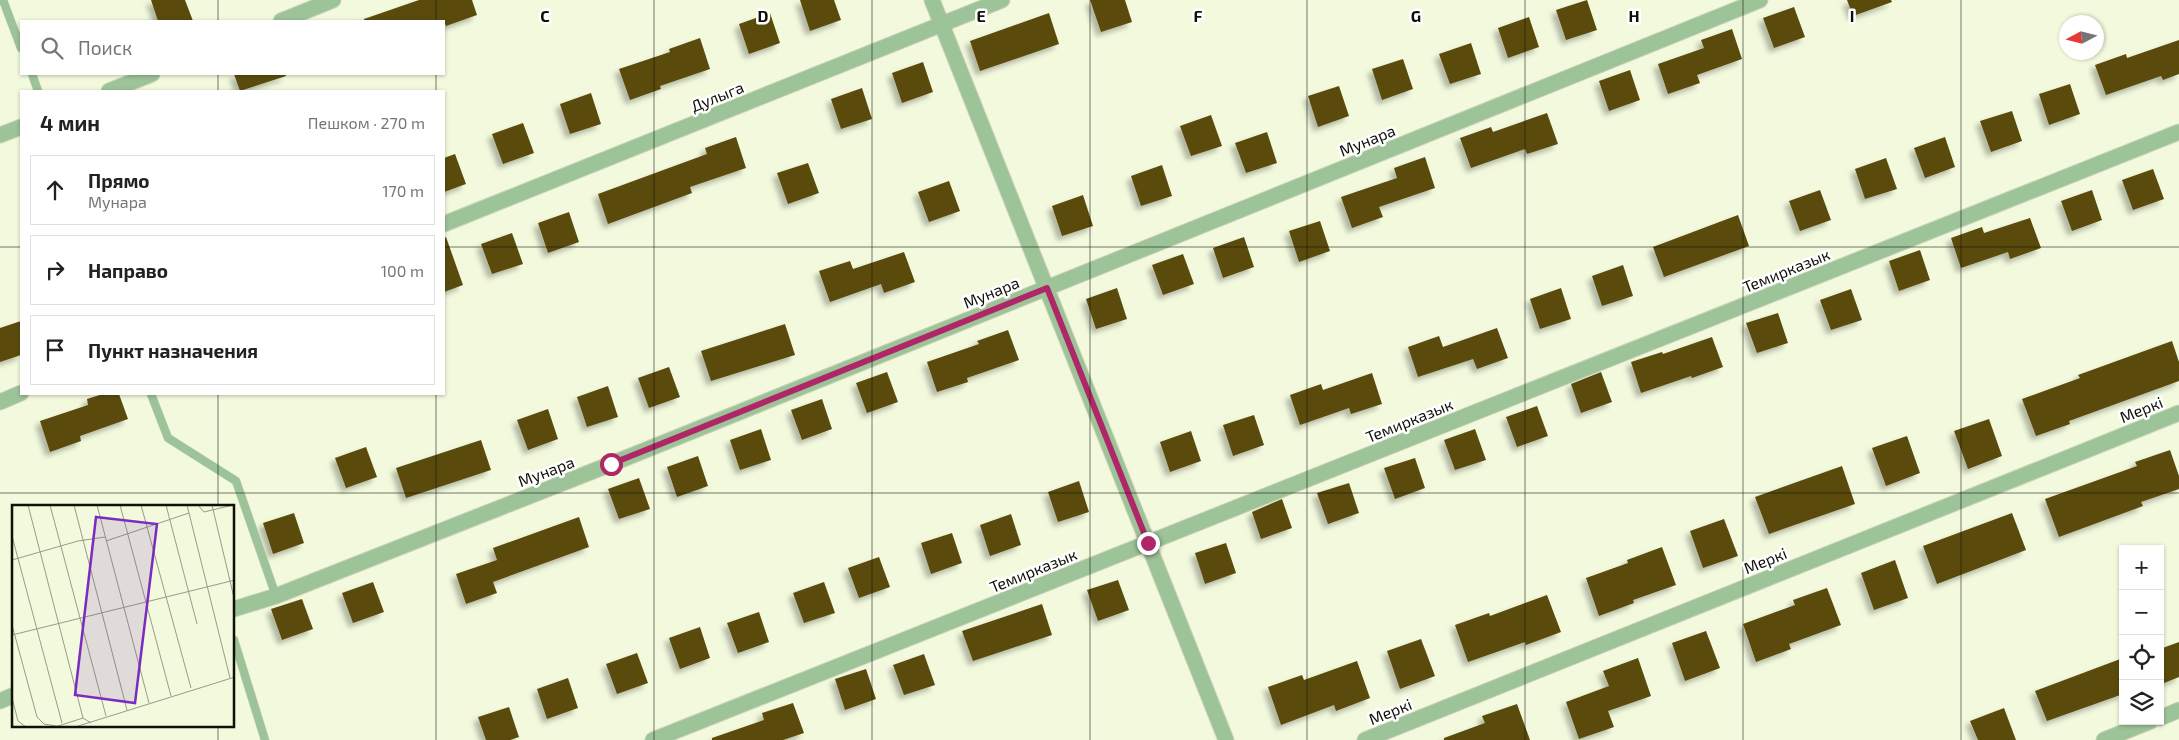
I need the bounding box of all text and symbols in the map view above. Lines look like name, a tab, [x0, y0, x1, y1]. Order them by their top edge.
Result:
text: C	[540, 6, 550, 25]
text: D	[758, 6, 769, 25]
text: E	[976, 6, 986, 25]
text: F	[1194, 6, 1203, 25]
text: G	[1411, 6, 1421, 25]
text: H	[1628, 6, 1640, 25]
text: I	[1850, 6, 1854, 25]
north arrow	[2059, 15, 2104, 60]
search box	[20, 20, 445, 75]
icon: search	[38, 34, 66, 62]
text: Поиск	[78, 36, 132, 59]
street label: Дулыга	[688, 77, 747, 116]
text: 4 мин	[40, 110, 100, 135]
text: Пешком · 270 m	[308, 113, 425, 132]
street label: Мунара	[1336, 120, 1398, 161]
text: Прямо	[88, 169, 150, 192]
icon: ahead	[41, 176, 69, 204]
text: 170 m	[382, 181, 424, 200]
text: Мунара	[88, 192, 147, 211]
street label: Темирказык	[1740, 244, 1833, 296]
icon: right	[41, 256, 69, 284]
text: Направо	[88, 259, 168, 282]
text: 100 m	[381, 261, 424, 280]
street label: Мунара	[960, 272, 1022, 313]
icon: arrive	[41, 336, 69, 364]
text: Пункт назначения	[88, 339, 258, 362]
street label: Меркі	[2117, 392, 2165, 426]
street label: Темирказык	[1363, 394, 1456, 446]
street label: Мунара	[515, 452, 577, 491]
route start	[600, 453, 623, 476]
inset map	[12, 505, 235, 728]
route end	[1137, 532, 1160, 555]
street label: Меркі	[1741, 543, 1789, 577]
street label: Темирказык	[987, 544, 1080, 596]
map controls	[2119, 545, 2164, 725]
button: +	[2119, 545, 2164, 590]
button: −	[2119, 590, 2164, 635]
button: locate	[2119, 635, 2164, 680]
button: layers	[2119, 680, 2164, 725]
street label: Меркі	[1366, 694, 1414, 728]

